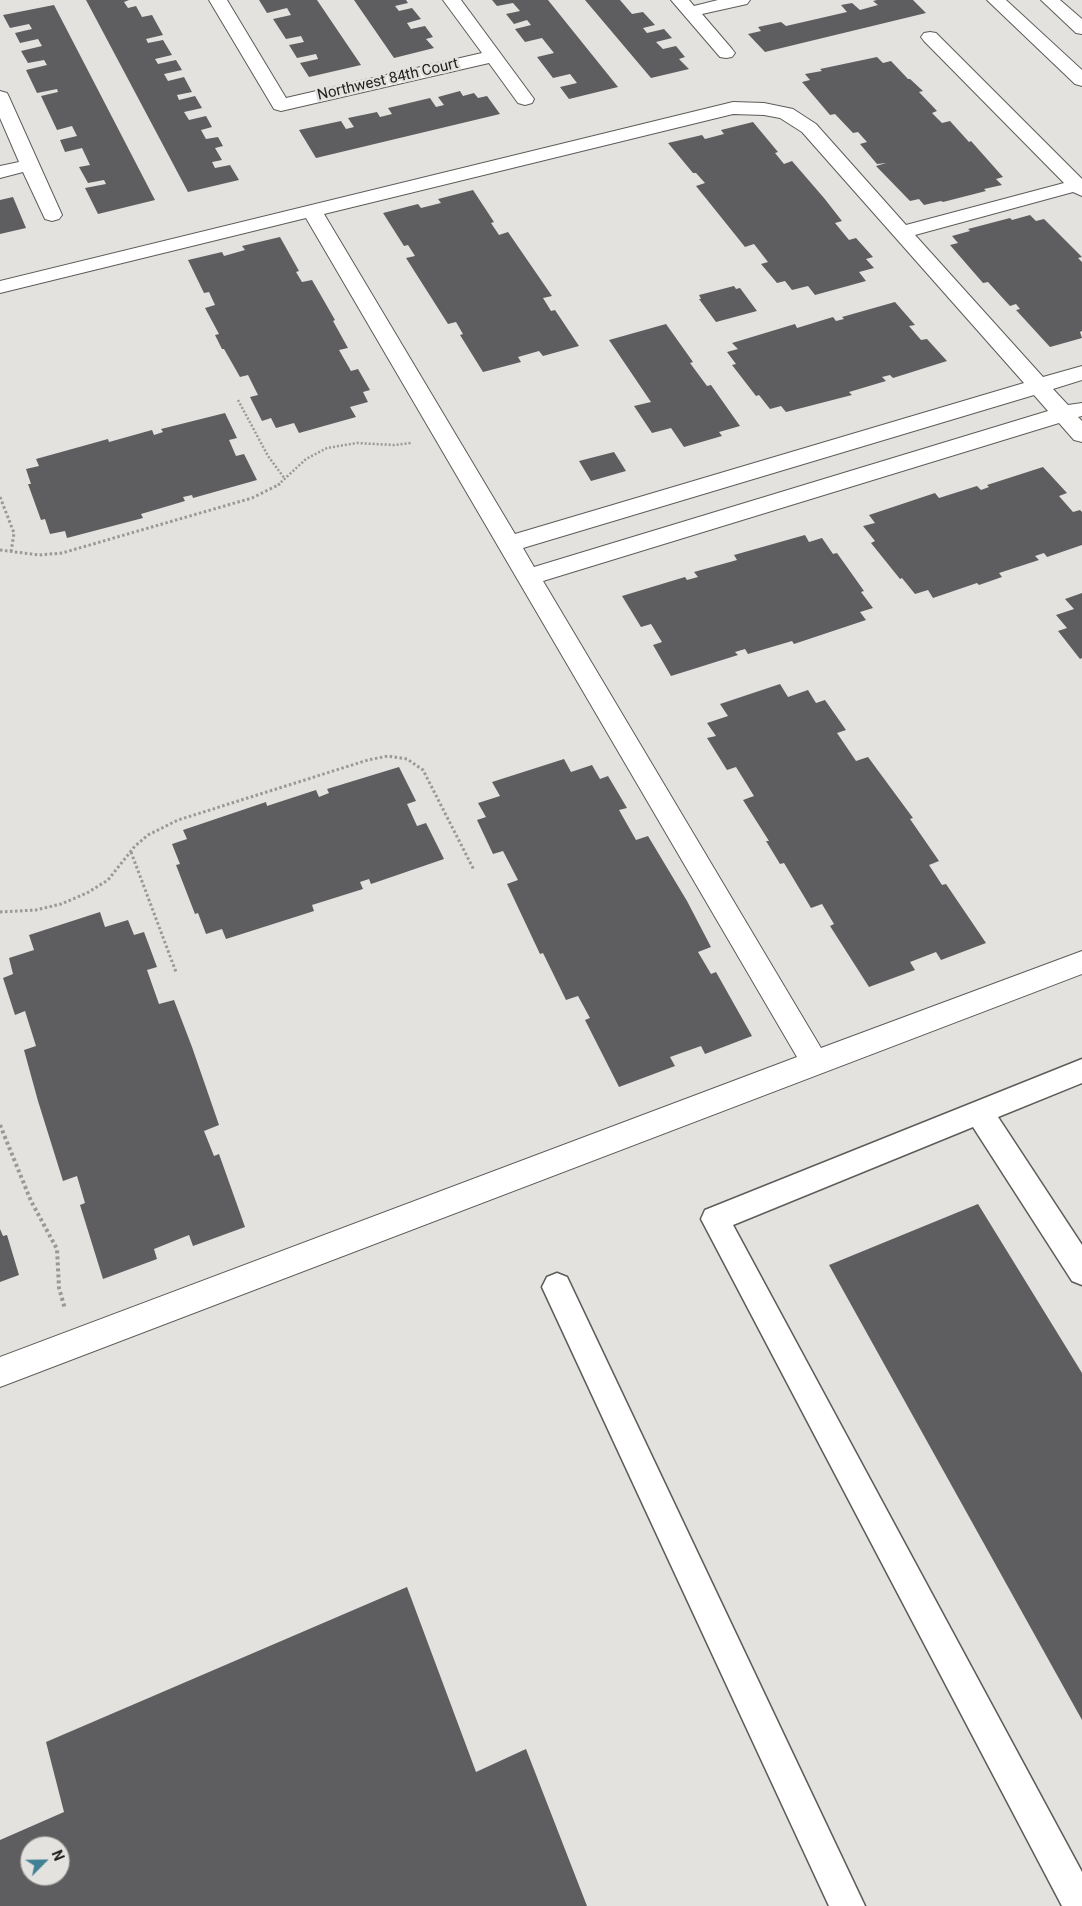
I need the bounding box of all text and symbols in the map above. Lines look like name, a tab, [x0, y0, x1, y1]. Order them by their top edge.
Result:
street label: Northwest 84th Court	[316, 55, 460, 105]
north arrow	[20, 1836, 70, 1886]
text: N	[49, 1848, 67, 1863]

